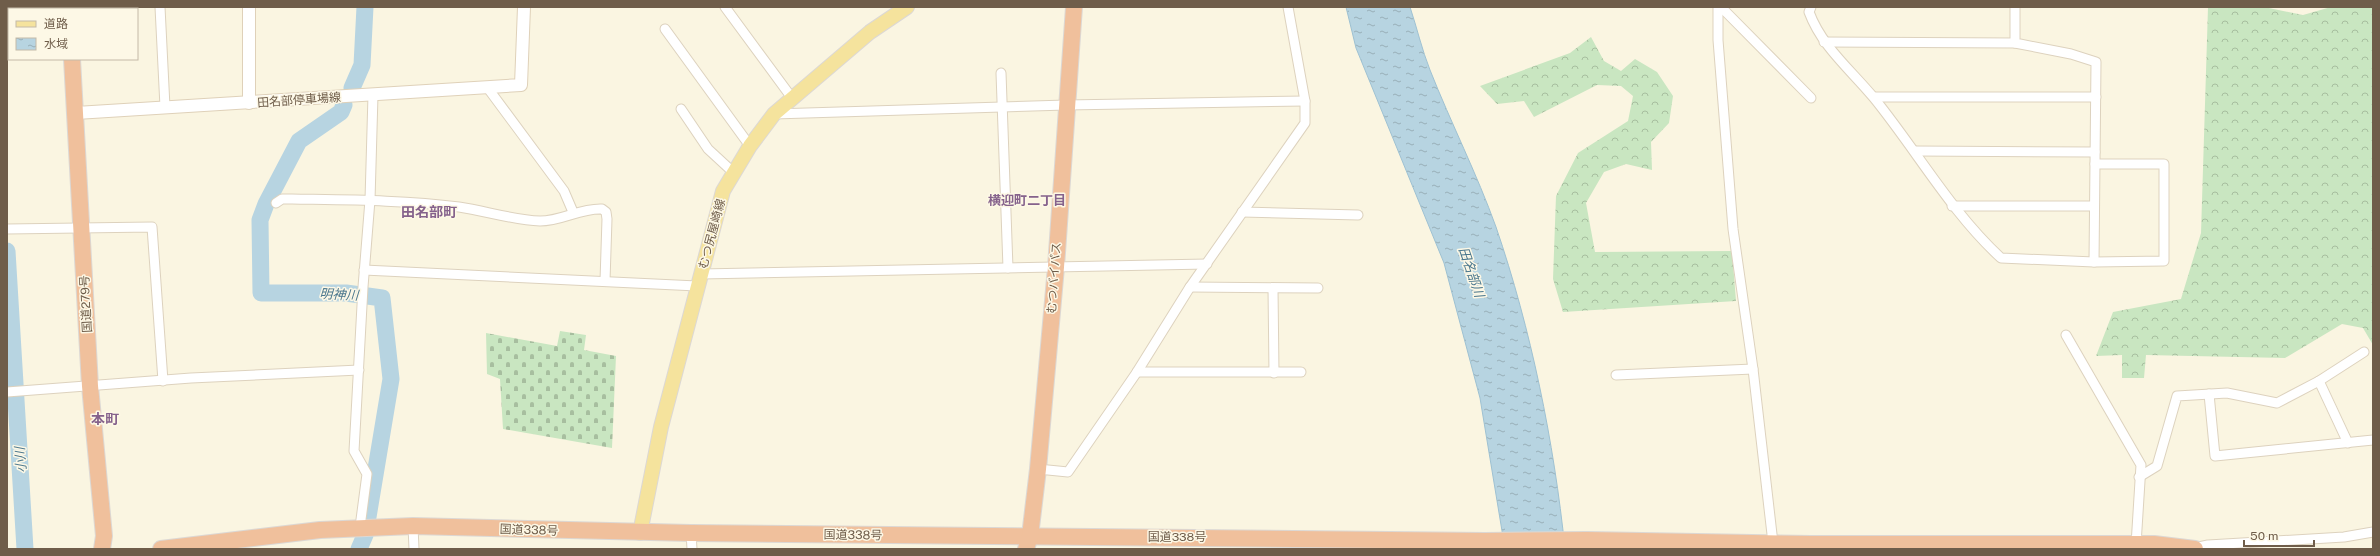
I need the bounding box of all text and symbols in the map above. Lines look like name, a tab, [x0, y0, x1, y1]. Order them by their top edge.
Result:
legend	[8, 8, 138, 60]
text: 道路	[44, 17, 68, 31]
text: 水域	[44, 37, 68, 51]
street label: 田名部停車場線	[257, 90, 341, 110]
district label: 横迎町二丁目	[988, 193, 1066, 208]
street label: むつ尻屋崎線	[696, 197, 728, 271]
district label: 田名部町	[401, 204, 457, 220]
street label: むつバイパス	[1045, 242, 1063, 314]
water label: 田名部川	[1456, 245, 1488, 301]
street label: 国道279号	[78, 275, 94, 333]
water label: 明神川	[319, 286, 361, 303]
district label: 本町	[91, 411, 119, 427]
water label: 小川	[12, 444, 29, 473]
street label: 国道338号	[499, 522, 559, 538]
scale bar	[2244, 522, 2314, 548]
street label: 国道338号	[824, 527, 882, 543]
text: 50 m	[2250, 529, 2278, 543]
street label: 国道338号	[1148, 530, 1206, 544]

